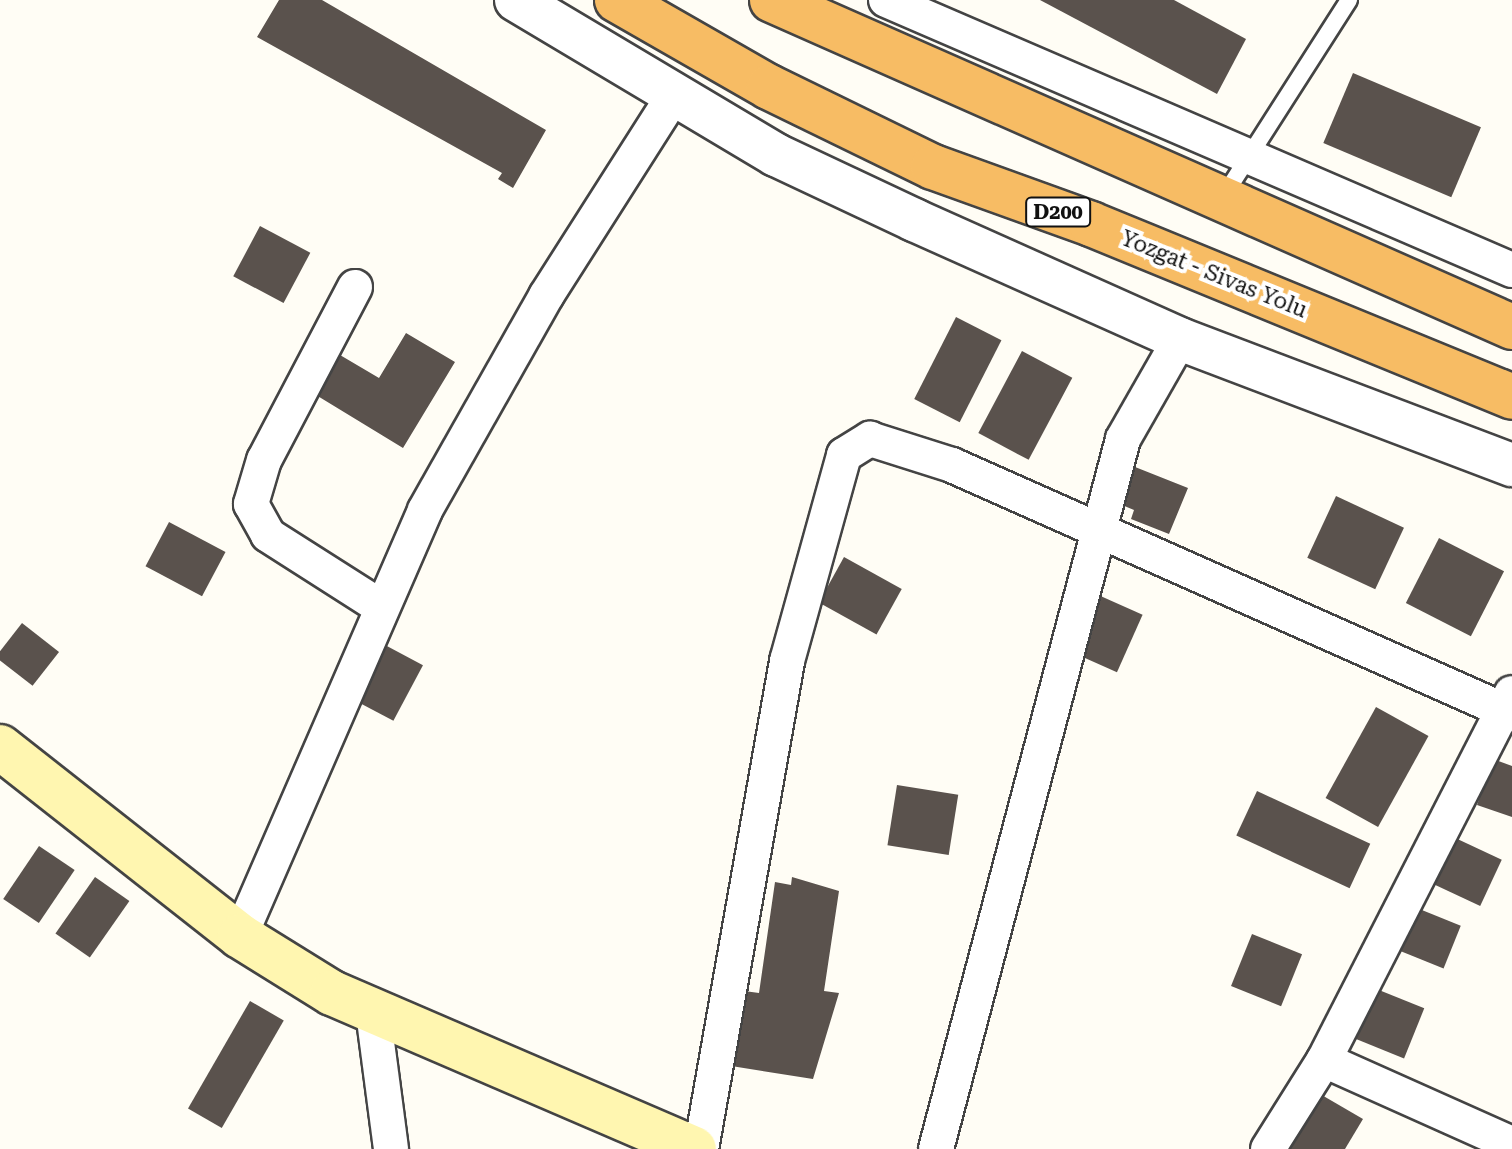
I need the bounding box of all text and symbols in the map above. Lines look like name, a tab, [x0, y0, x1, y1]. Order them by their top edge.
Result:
road number: D200	[1024, 196, 1092, 228]
street label: Yozgat - Sivas Yolu	[1117, 225, 1311, 323]

